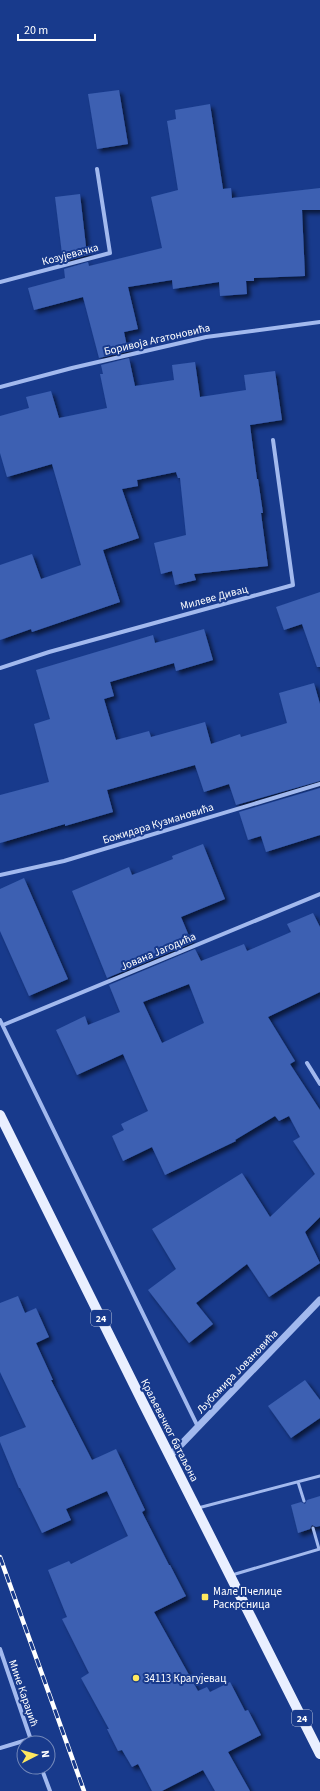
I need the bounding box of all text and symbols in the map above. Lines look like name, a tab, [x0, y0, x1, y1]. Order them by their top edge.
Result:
scale bar	[18, 16, 95, 42]
text: 20 m	[24, 22, 48, 39]
street label: Козујевачка	[40, 240, 100, 269]
street label: Боривоја Агатоновића	[103, 320, 212, 359]
street label: Милеве Дивац	[179, 581, 250, 614]
street label: Божидара Кузмановића	[101, 799, 216, 848]
street label: Јована Јагодића	[118, 929, 198, 974]
road number: 24	[91, 1310, 111, 1326]
street label: Љубомира Јовановића	[193, 1326, 282, 1417]
street label: Краљевачког батаљона	[137, 1376, 202, 1484]
place label: Мале Пчелице Раскрсница	[213, 1584, 282, 1612]
marker: Мале Пчелице Раскрсница	[200, 1592, 210, 1602]
street label: Мине Караџић	[5, 1658, 42, 1729]
place label: 34113 Крагујевац	[144, 1671, 226, 1686]
marker: 34113 Крагујевац	[131, 1673, 141, 1683]
road number: 24	[292, 1710, 312, 1726]
north arrow	[16, 1735, 56, 1775]
text: N	[38, 1750, 53, 1758]

